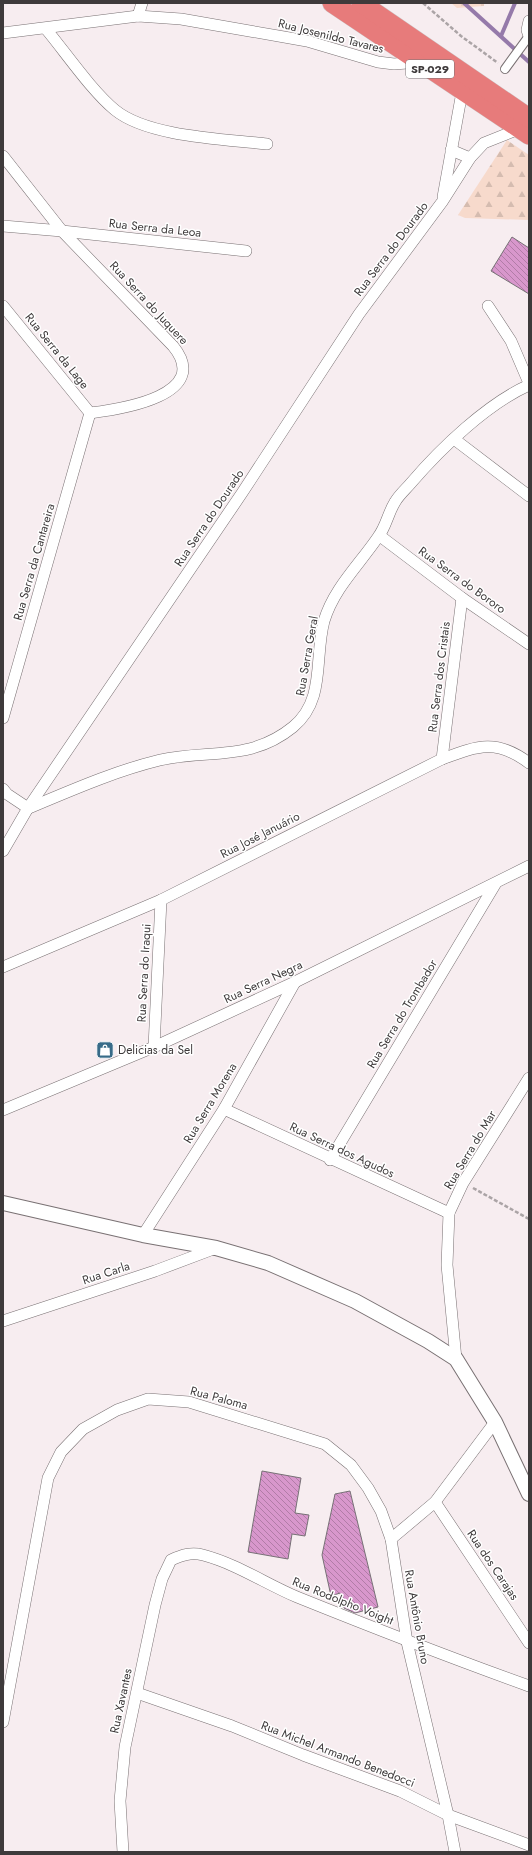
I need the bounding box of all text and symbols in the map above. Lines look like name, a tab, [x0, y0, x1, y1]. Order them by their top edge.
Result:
street label: Rua Josenildo Tavares	[276, 14, 386, 58]
road number: SP-029	[406, 60, 454, 78]
street label: Rua Serra do Dourado	[349, 198, 433, 300]
street label: Rua Serra da Leoa	[108, 214, 202, 242]
street label: Rua Serra do Juquere	[105, 257, 193, 349]
street label: Rua Serra da Lage	[21, 309, 93, 393]
street label: Rua Serra do Dourado	[170, 465, 249, 570]
street label: Rua Serra da Cantareira	[9, 501, 59, 623]
street label: Rua Serra do Bororo	[415, 542, 510, 618]
street label: Rua Serra Geral	[291, 615, 323, 697]
street label: Rua Serra dos Cristais	[423, 620, 455, 733]
street label: Rua José Januário	[217, 807, 303, 863]
street label: Rua Serra do Iraqui	[132, 923, 156, 1023]
street label: Rua Serra do Trombador	[362, 955, 442, 1072]
street label: Rua Serra Negra	[221, 956, 306, 1008]
shop icon: Delicias da Sel	[95, 1040, 115, 1060]
place label: Delicias da Sel	[118, 1041, 193, 1059]
street label: Rua Serra Morena	[179, 1059, 241, 1147]
street label: Rua Serra do Mar	[439, 1106, 501, 1193]
street label: Rua Serra dos Agudos	[287, 1118, 398, 1182]
street label: Rua Carla	[80, 1257, 132, 1289]
street label: Rua Paloma	[188, 1382, 250, 1414]
street label: Rua dos Carajas	[463, 1526, 523, 1604]
street label: Rua Antônio Bruno	[400, 1568, 434, 1666]
street label: Rua Rodolpho Voight	[290, 1572, 396, 1630]
street label: Rua Xavantes	[105, 1667, 137, 1735]
street label: Rua Michel Armando Benedocci	[258, 1716, 418, 1792]

